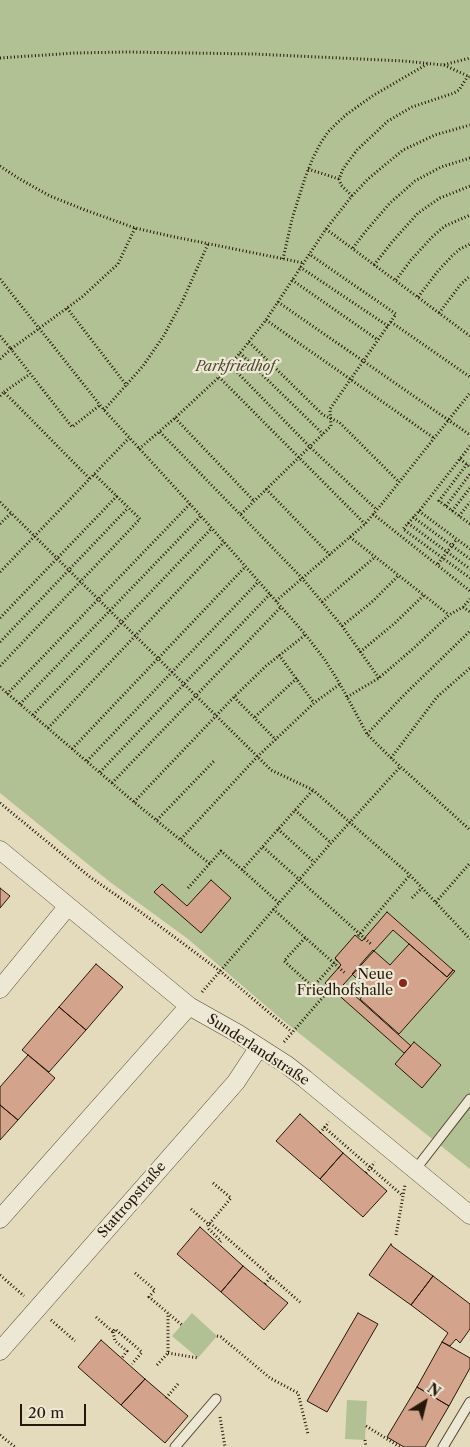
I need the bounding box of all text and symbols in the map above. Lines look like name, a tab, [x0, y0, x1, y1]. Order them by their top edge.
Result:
park label: Parkfriedhof	[195, 359, 275, 375]
place label: Neue Friedhofshalle	[297, 967, 393, 1000]
marker: Neue Friedhofshalle	[397, 977, 409, 989]
street label: Sunderlandstraße	[204, 1011, 312, 1089]
street label: Stattropstraße	[94, 1159, 170, 1241]
north arrow	[400, 1377, 450, 1427]
text: N	[424, 1379, 444, 1401]
scale bar	[22, 1394, 89, 1426]
text: 20 m	[28, 1403, 64, 1422]

